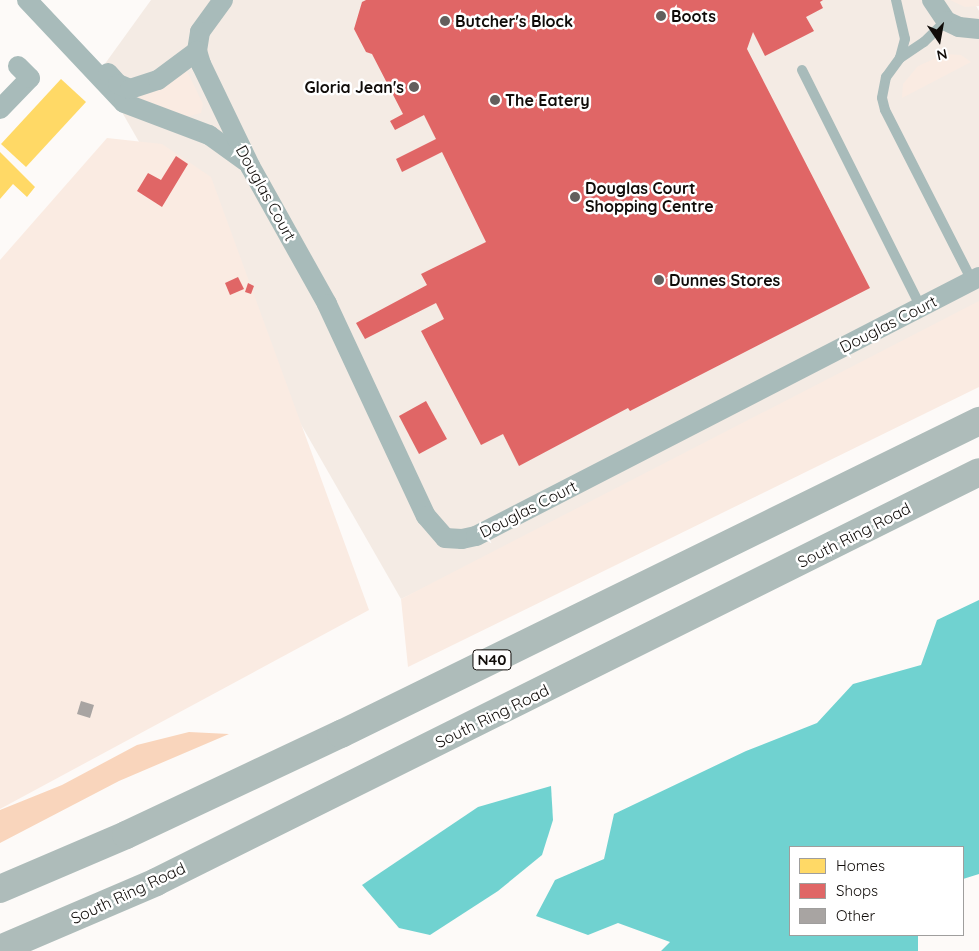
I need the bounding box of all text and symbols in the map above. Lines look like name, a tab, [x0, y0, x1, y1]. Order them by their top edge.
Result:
place label: Boots	[671, 6, 716, 26]
marker: Boots	[655, 10, 667, 22]
place label: Butcher's Block	[455, 11, 573, 31]
marker: Butcher's Block	[439, 15, 451, 27]
north arrow	[914, 15, 964, 65]
text: N	[935, 45, 949, 65]
place label: Gloria Jean's	[304, 77, 404, 97]
marker: Gloria Jean's	[408, 81, 420, 93]
place label: The Eatery	[505, 90, 590, 110]
marker: The Eatery	[489, 94, 501, 106]
street label: Douglas Court	[232, 142, 300, 244]
place label: Douglas Court Shopping Centre	[585, 178, 714, 216]
marker: Douglas Court Shopping Centre	[569, 191, 581, 203]
place label: Dunnes Stores	[669, 270, 780, 290]
marker: Dunnes Stores	[653, 274, 665, 286]
street label: Douglas Court	[836, 291, 940, 357]
street label: Douglas Court	[476, 476, 580, 542]
street label: South Ring Road	[794, 498, 914, 572]
road number: N40	[472, 648, 512, 672]
street label: South Ring Road	[432, 680, 552, 752]
legend	[789, 846, 964, 936]
text: Homes	[836, 856, 885, 875]
street label: South Ring Road	[68, 858, 188, 928]
text: Shops	[836, 881, 878, 900]
text: Other	[836, 906, 875, 925]

